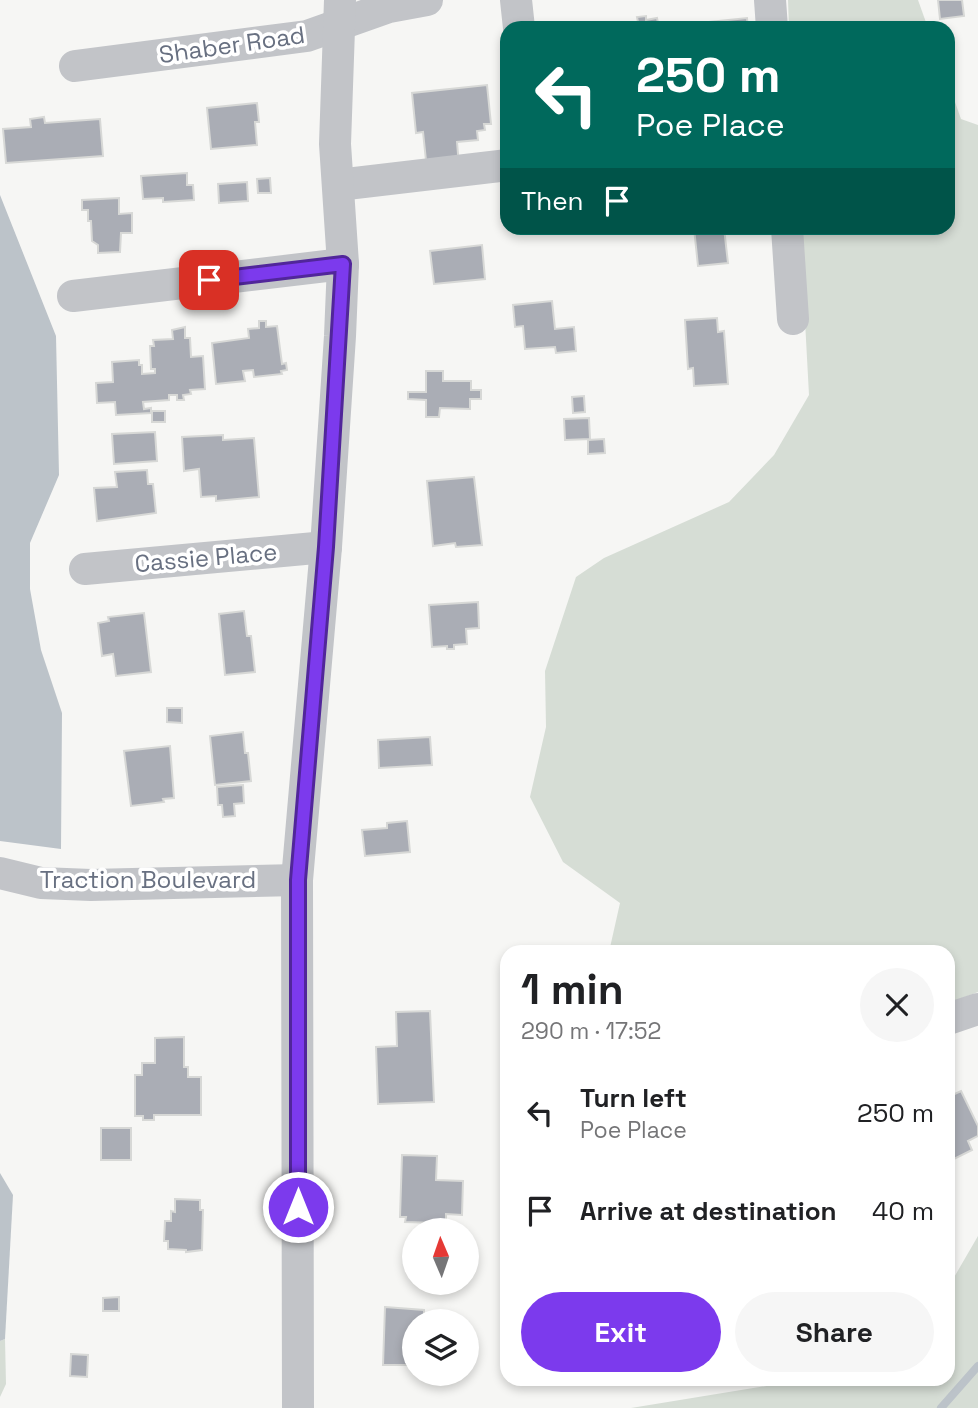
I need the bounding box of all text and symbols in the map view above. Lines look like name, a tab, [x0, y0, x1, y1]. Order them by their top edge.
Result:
street label: Shaber Road	[157, 19, 307, 70]
text: 250 m	[636, 44, 781, 106]
icon: left	[521, 49, 612, 140]
text: Poe Place	[636, 105, 785, 145]
icon: arrive	[598, 182, 636, 220]
text: Then	[521, 184, 584, 218]
pin	[179, 250, 239, 310]
icon: arrive	[190, 261, 228, 299]
street label: Cassie Place	[133, 536, 279, 579]
street label: Traction Boulevard	[40, 864, 256, 895]
text: 1 min	[521, 963, 624, 1016]
button: close	[860, 968, 934, 1042]
text: 290 m · 17:52	[521, 1016, 661, 1046]
text: Turn left	[580, 1081, 687, 1115]
icon: left	[521, 1094, 559, 1132]
text: 250 m	[857, 1096, 934, 1130]
text: Poe Place	[580, 1115, 687, 1145]
position arrow	[261, 1170, 335, 1244]
icon: arrive	[521, 1192, 559, 1230]
text: Arrive at destination	[580, 1194, 837, 1228]
text: 40 m	[872, 1194, 934, 1228]
north arrow	[402, 1218, 480, 1295]
map controls	[402, 1218, 479, 1386]
button: Exit	[521, 1292, 721, 1372]
button: Share	[735, 1292, 934, 1372]
button: layers	[402, 1309, 479, 1386]

